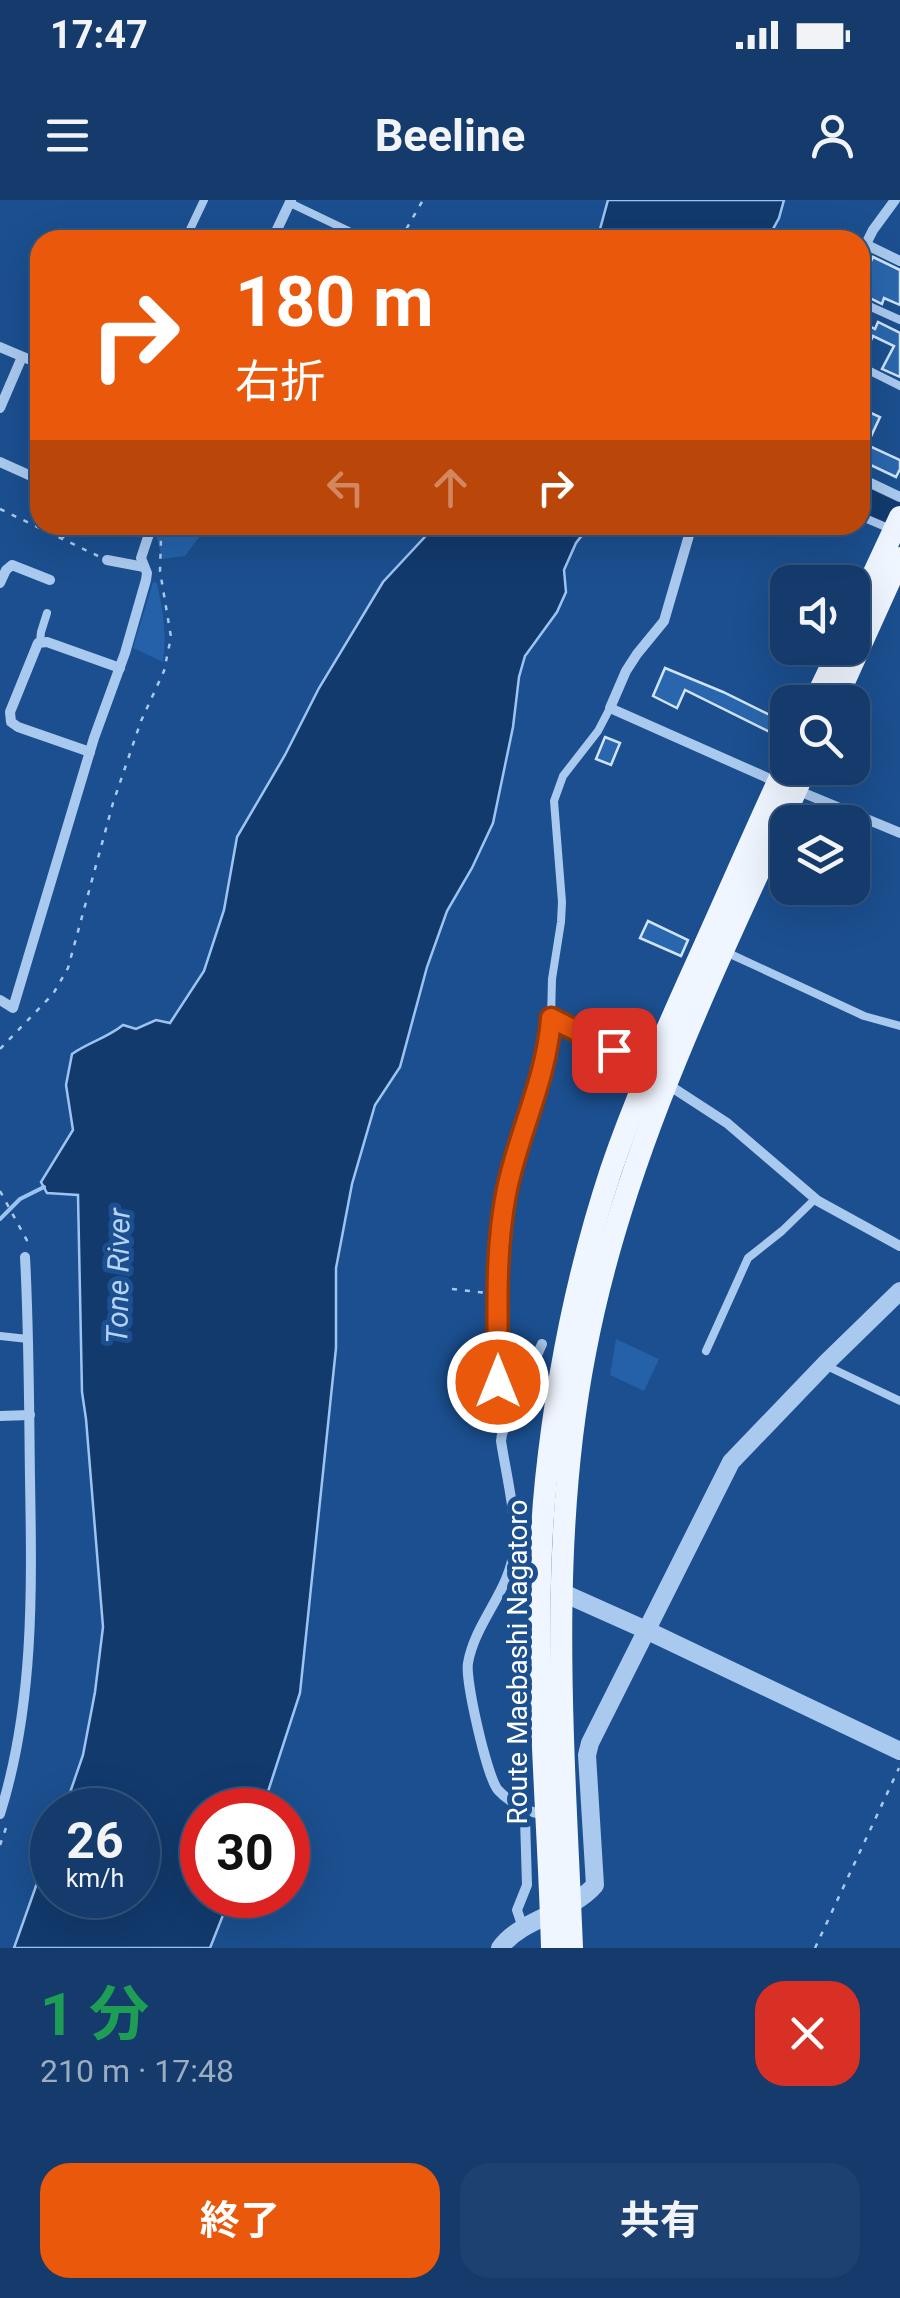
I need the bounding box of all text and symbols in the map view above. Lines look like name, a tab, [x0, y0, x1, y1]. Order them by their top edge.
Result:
text: 17:47	[50, 13, 148, 57]
icon: menu	[40, 108, 95, 163]
icon: person	[805, 108, 860, 163]
text: Beeline	[375, 109, 525, 162]
text: 180 m	[235, 261, 434, 343]
icon: right	[70, 270, 200, 400]
text: 右折	[235, 355, 325, 408]
icon: left	[318, 460, 373, 515]
icon: ahead	[423, 460, 478, 515]
icon: right	[528, 460, 583, 515]
map controls	[770, 565, 870, 905]
button: sound	[770, 565, 870, 665]
button: search	[770, 685, 870, 785]
button: layers	[770, 805, 870, 905]
pin	[572, 1008, 657, 1093]
icon: arrive	[587, 1023, 642, 1078]
water label: Tone River	[99, 1207, 137, 1344]
position arrow	[446, 1330, 550, 1434]
street label: Route Maebashi Nagatoro	[501, 1500, 534, 1824]
speed limit sign: 30	[180, 1788, 310, 1918]
text: 26	[66, 1812, 124, 1870]
text: km/h	[66, 1864, 124, 1893]
text: 1 分	[40, 1979, 149, 2050]
button: close	[755, 1981, 860, 2086]
text: 210 m · 17:48	[40, 2052, 234, 2090]
button: 終了	[40, 2163, 440, 2278]
button: 共有	[460, 2163, 860, 2278]

